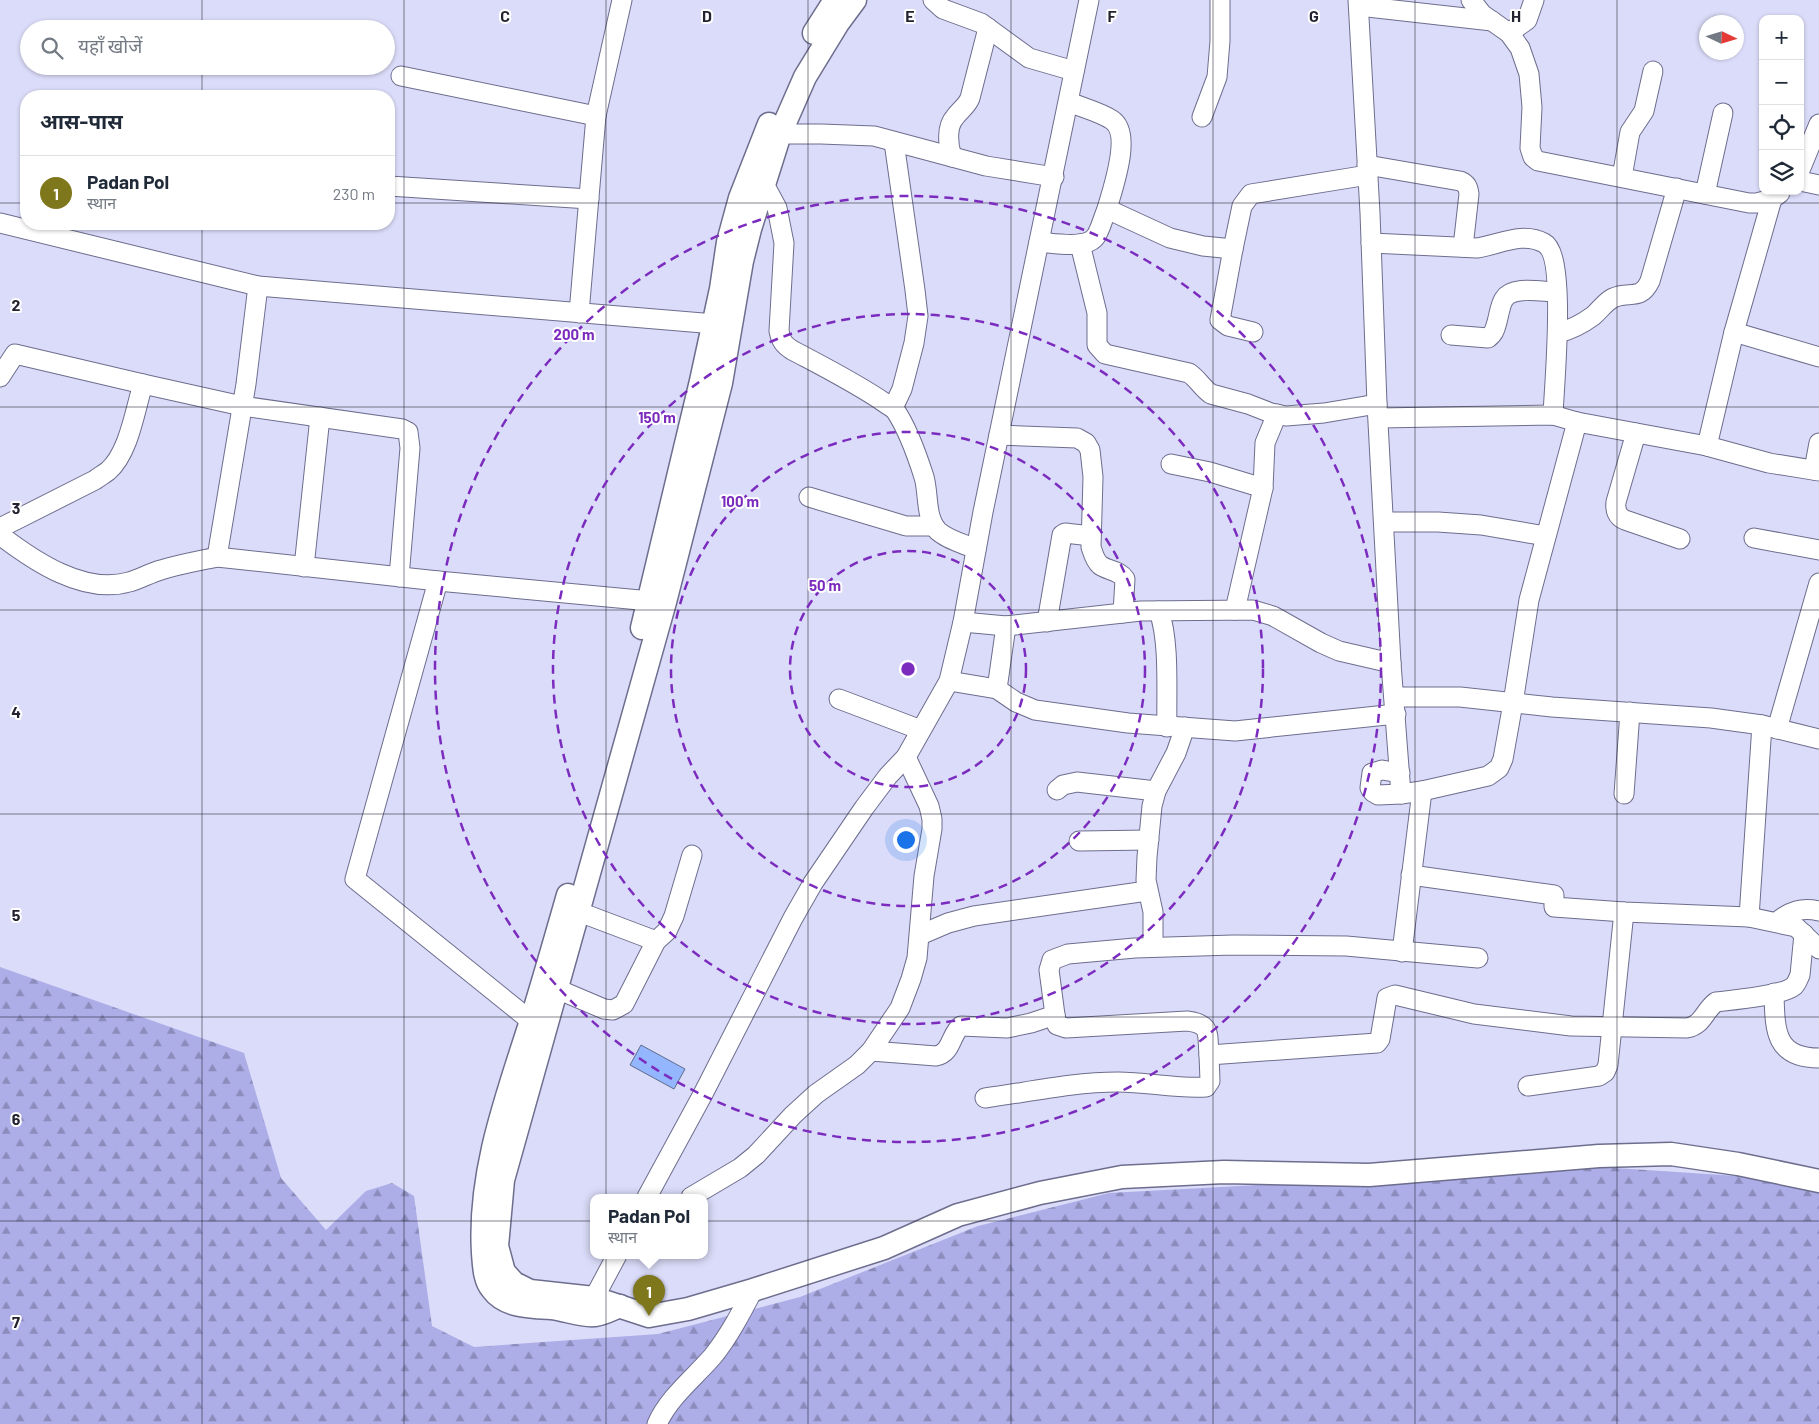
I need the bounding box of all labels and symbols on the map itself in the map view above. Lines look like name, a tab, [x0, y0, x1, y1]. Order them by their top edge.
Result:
text: C	[500, 6, 510, 25]
text: D	[702, 6, 712, 25]
text: E	[905, 6, 915, 25]
text: F	[1108, 6, 1117, 25]
text: G	[1309, 6, 1319, 25]
text: H	[1511, 6, 1521, 25]
north arrow	[1699, 15, 1744, 60]
text: 2	[12, 295, 21, 314]
text: 200 m	[553, 325, 595, 343]
text: 150 m	[638, 408, 676, 426]
text: 100 m	[721, 492, 759, 510]
text: 3	[12, 498, 20, 517]
text: 50 m	[809, 576, 841, 594]
centre of rings	[899, 660, 917, 678]
text: 4	[11, 702, 21, 721]
your location	[893, 827, 919, 853]
text: 5	[12, 905, 21, 924]
text: 6	[12, 1109, 21, 1128]
pin: 1	[633, 1275, 665, 1316]
text: 7	[12, 1312, 20, 1331]

